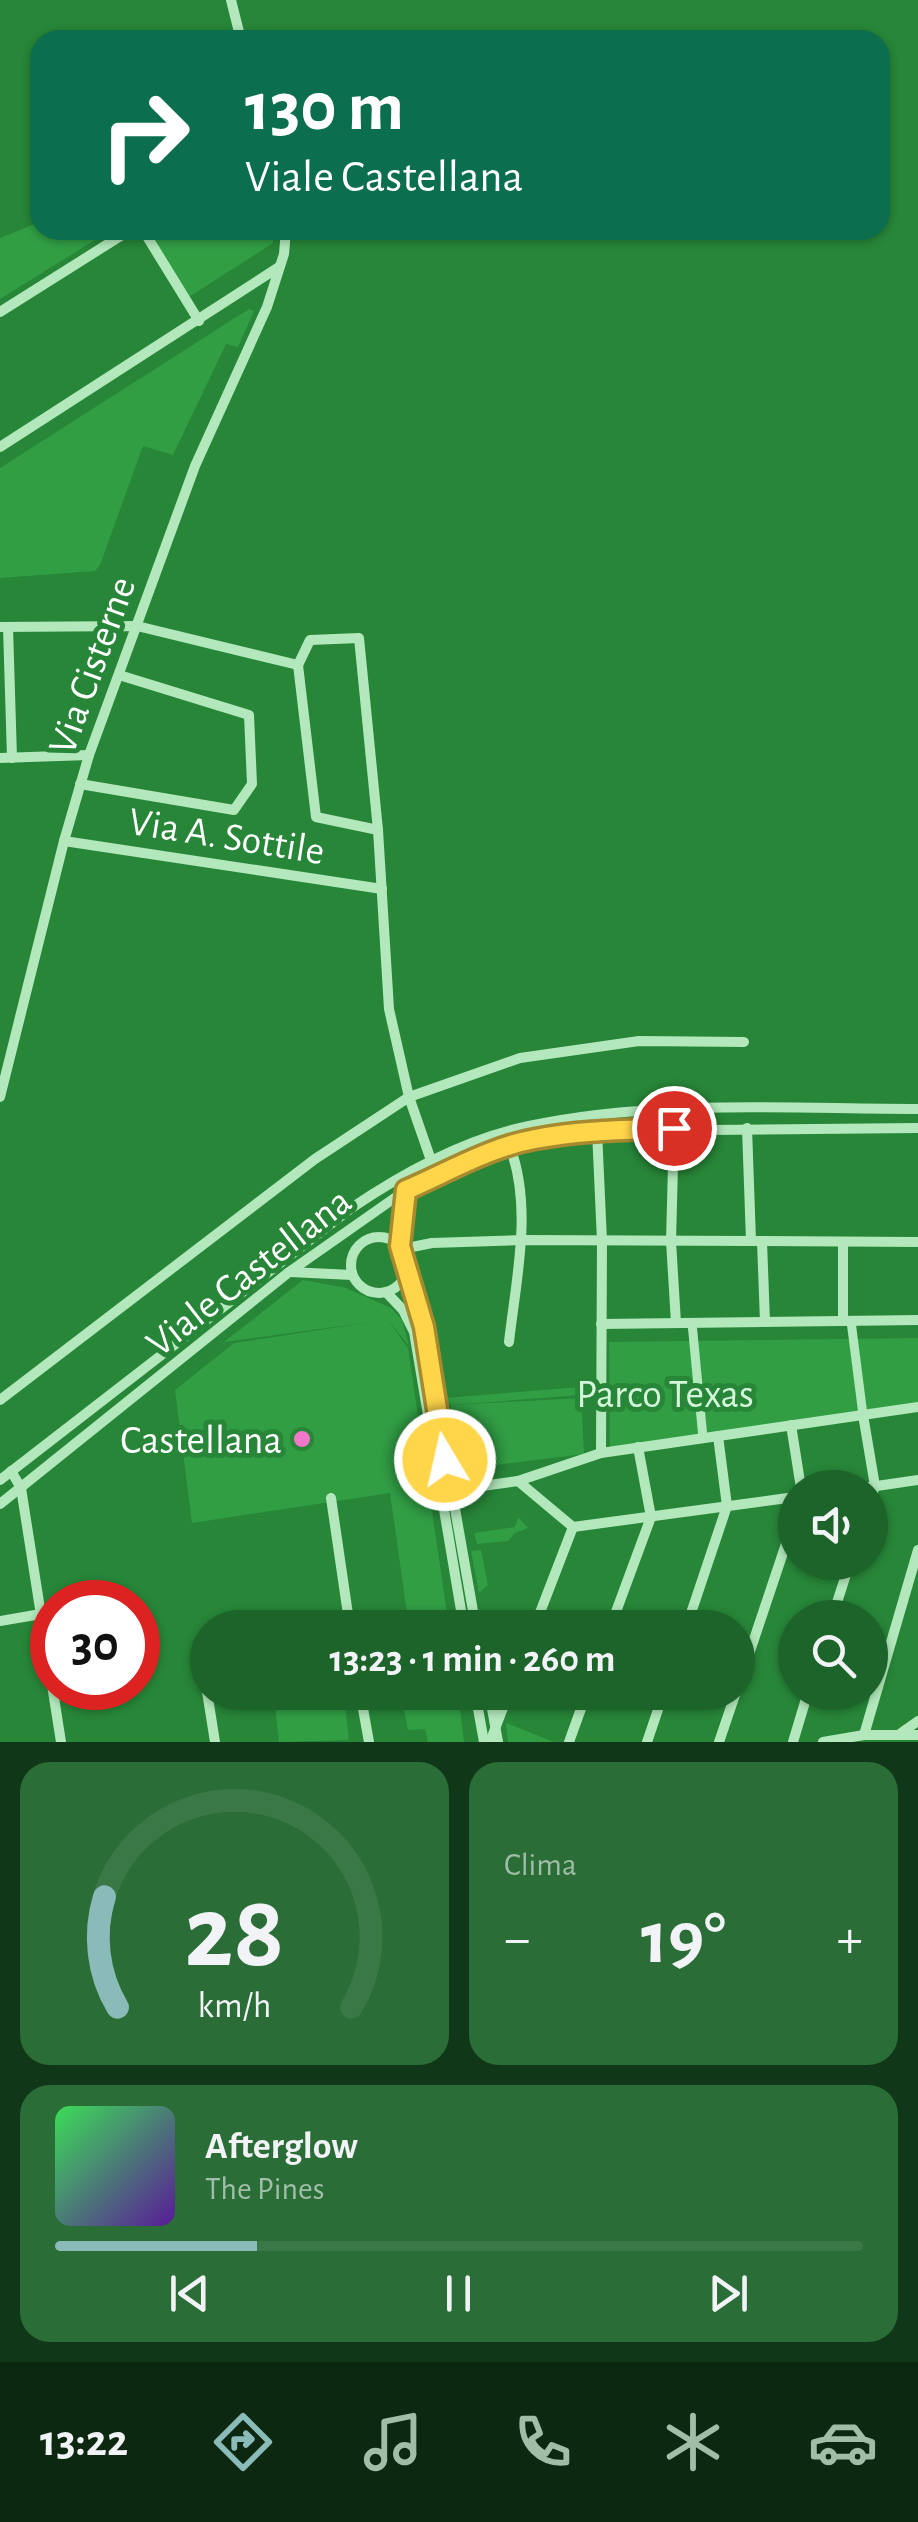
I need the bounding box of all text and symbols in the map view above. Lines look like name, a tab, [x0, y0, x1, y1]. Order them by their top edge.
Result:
icon: right	[80, 70, 210, 200]
text: 130 m	[245, 73, 404, 143]
text: Viale Castellana	[245, 155, 523, 200]
street label: Via Cisterne	[42, 572, 143, 760]
street label: Via A. Sottile	[126, 802, 327, 872]
pin	[632, 1086, 717, 1171]
icon: arrive	[647, 1101, 702, 1156]
street label: Viale Castellana	[139, 1181, 359, 1364]
park label: Parco Texas	[576, 1375, 754, 1415]
position arrow	[393, 1408, 497, 1512]
place label: Castellana	[120, 1421, 282, 1461]
marker: Castellana	[291, 1428, 313, 1450]
map controls	[778, 1470, 888, 1710]
button: sound	[778, 1470, 888, 1580]
speed limit sign: 30	[30, 1580, 160, 1710]
button: search	[778, 1600, 888, 1710]
text: 13:23 · 1 min · 260 m	[330, 1641, 615, 1679]
text: Clima	[504, 1849, 577, 1881]
text: 28	[184, 1882, 285, 1986]
text: 19°	[641, 1902, 726, 1977]
text: −	[504, 1912, 530, 1967]
text: +	[837, 1912, 863, 1967]
text: km/h	[198, 1988, 271, 2024]
text: Afterglow	[205, 2128, 358, 2166]
text: The Pines	[205, 2173, 325, 2205]
icon: previous	[162, 2266, 217, 2321]
icon: pause	[431, 2266, 486, 2321]
icon: next	[701, 2266, 756, 2321]
icon: directions	[208, 2407, 278, 2477]
icon: music	[358, 2407, 428, 2477]
icon: phone	[508, 2407, 578, 2477]
icon: climate	[658, 2407, 728, 2477]
icon: car	[808, 2407, 878, 2477]
text: 13:22	[40, 2419, 128, 2464]

